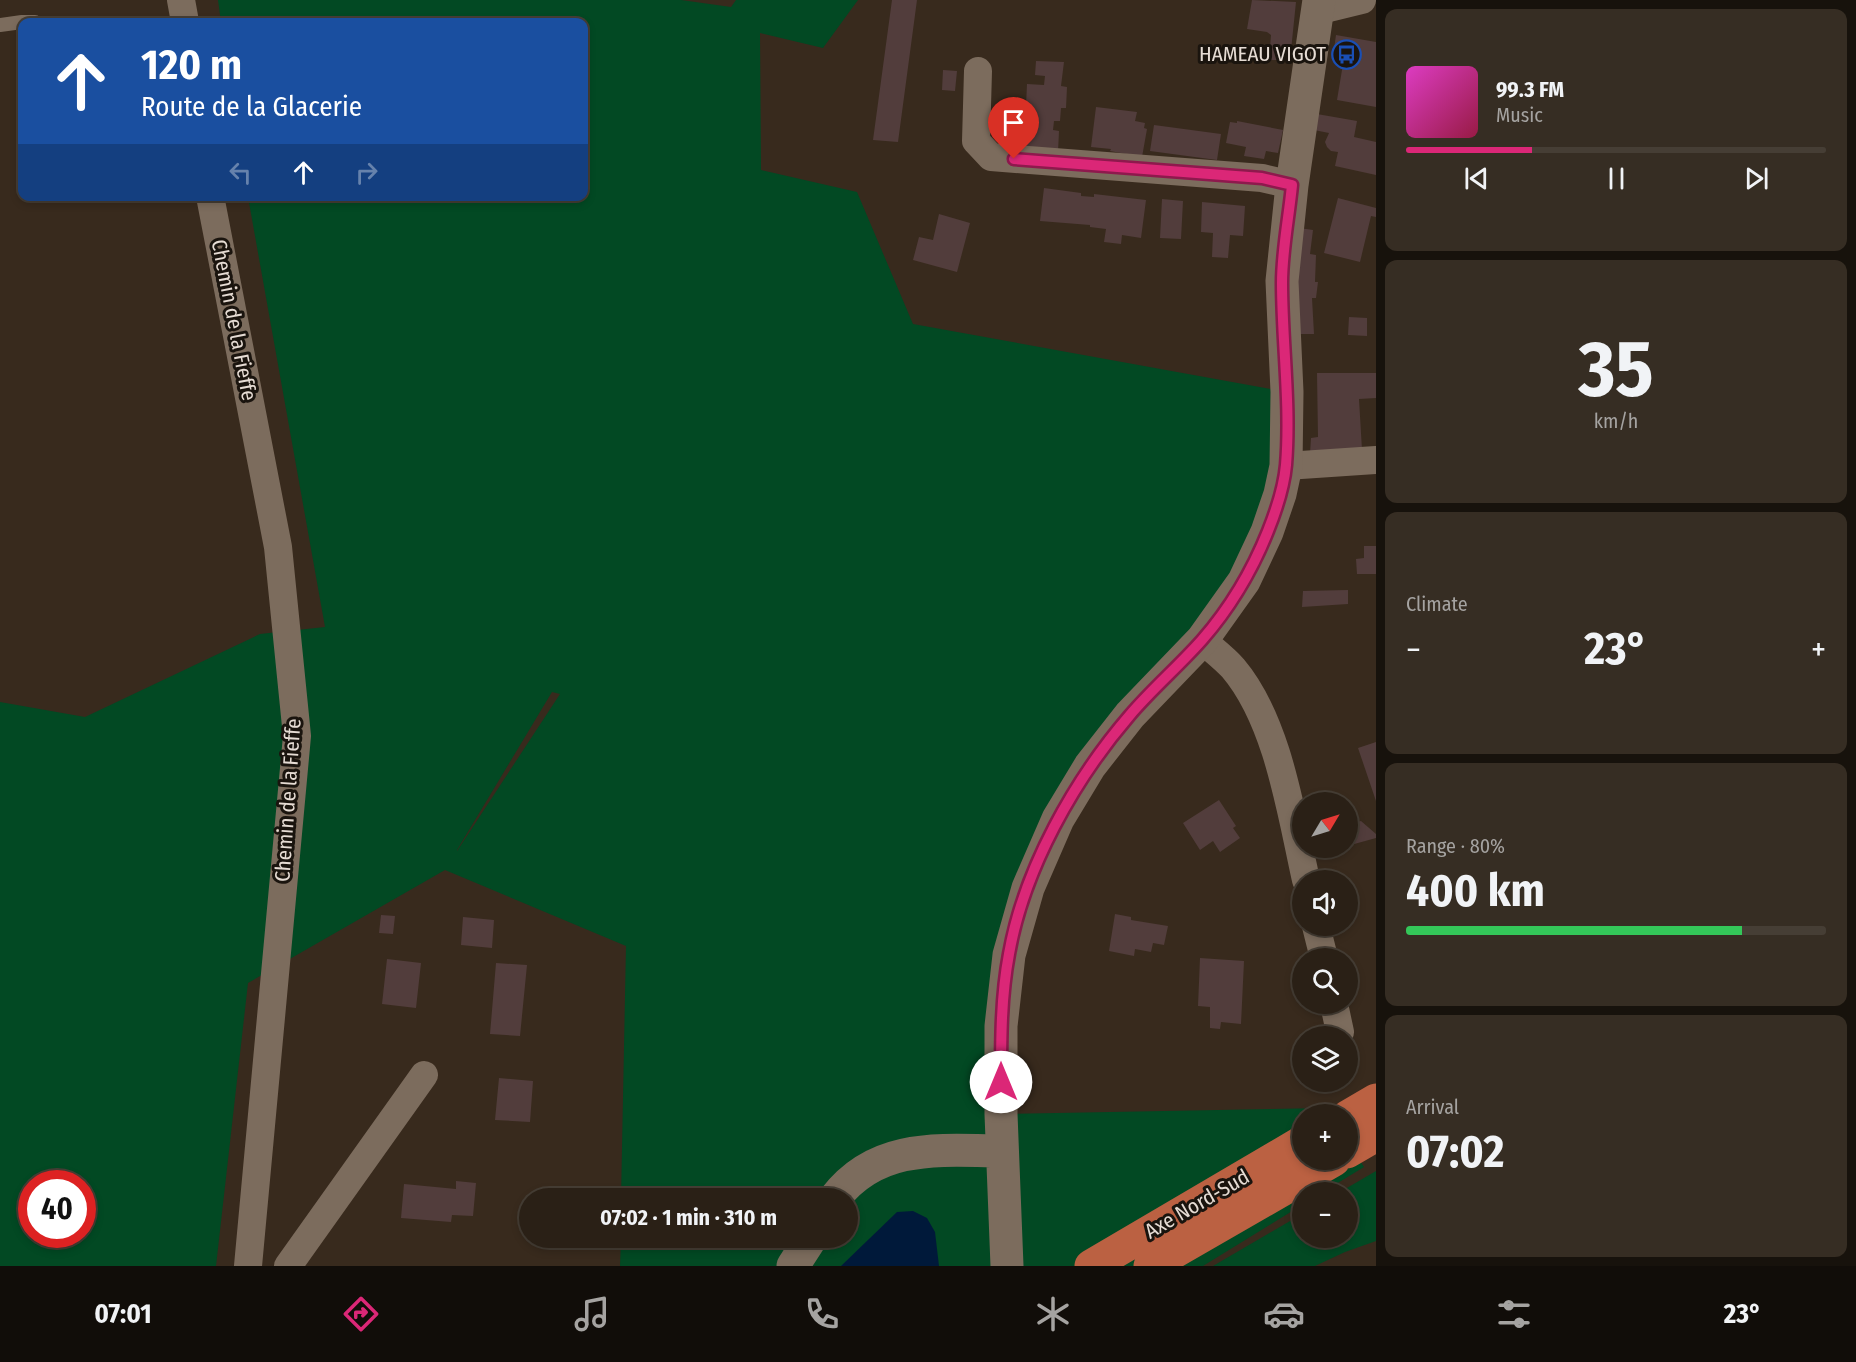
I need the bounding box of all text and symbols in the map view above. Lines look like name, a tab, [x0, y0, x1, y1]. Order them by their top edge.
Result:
bus stop icon: HAMEAU VIGOT	[1331, 38, 1363, 70]
text: 120 m	[141, 40, 242, 90]
place label: HAMEAU VIGOT	[1199, 41, 1326, 67]
icon: ahead	[42, 42, 120, 120]
text: 99.3 FM	[1496, 76, 1564, 103]
text: Route de la Glacerie	[141, 91, 362, 123]
pin	[988, 97, 1039, 159]
text: Music	[1496, 103, 1543, 127]
icon: arrive	[997, 106, 1030, 139]
icon: left	[224, 156, 257, 189]
icon: ahead	[287, 156, 320, 189]
icon: right	[350, 156, 383, 189]
icon: previous	[1460, 162, 1493, 195]
icon: pause	[1600, 162, 1633, 195]
icon: next	[1740, 162, 1773, 195]
street label: Chemin de la Fieffe	[206, 237, 262, 403]
text: 35	[1578, 323, 1654, 417]
text: km/h	[1594, 409, 1638, 433]
text: Climate	[1406, 592, 1468, 616]
text: 23°	[1584, 622, 1648, 676]
text: −	[1406, 630, 1421, 670]
text: +	[1811, 630, 1826, 670]
street label: Chemin de la Fieffe	[269, 717, 307, 883]
north arrow	[1292, 792, 1358, 858]
map controls	[1292, 792, 1358, 1248]
text: Range · 80%	[1406, 834, 1505, 858]
text: 400 km	[1406, 864, 1545, 918]
button: sound	[1292, 870, 1358, 936]
button: search	[1292, 948, 1358, 1014]
button: layers	[1292, 1026, 1358, 1092]
position arrow	[969, 1050, 1033, 1114]
text: Arrival	[1406, 1095, 1459, 1119]
button: +	[1292, 1104, 1358, 1170]
text: 07:02	[1406, 1125, 1504, 1179]
street label: Axe Nord-Sud	[1140, 1164, 1254, 1244]
speed limit sign: 40	[18, 1170, 96, 1248]
button: −	[1292, 1182, 1358, 1248]
text: 07:02 · 1 min · 310 m	[600, 1204, 777, 1231]
icon: directions	[340, 1293, 382, 1335]
icon: music	[571, 1293, 613, 1335]
icon: phone	[801, 1293, 843, 1335]
icon: climate	[1032, 1293, 1074, 1335]
icon: car	[1263, 1293, 1305, 1335]
icon: filters	[1493, 1293, 1535, 1335]
text: 07:01	[94, 1298, 152, 1330]
text: 23°	[1724, 1298, 1762, 1330]

